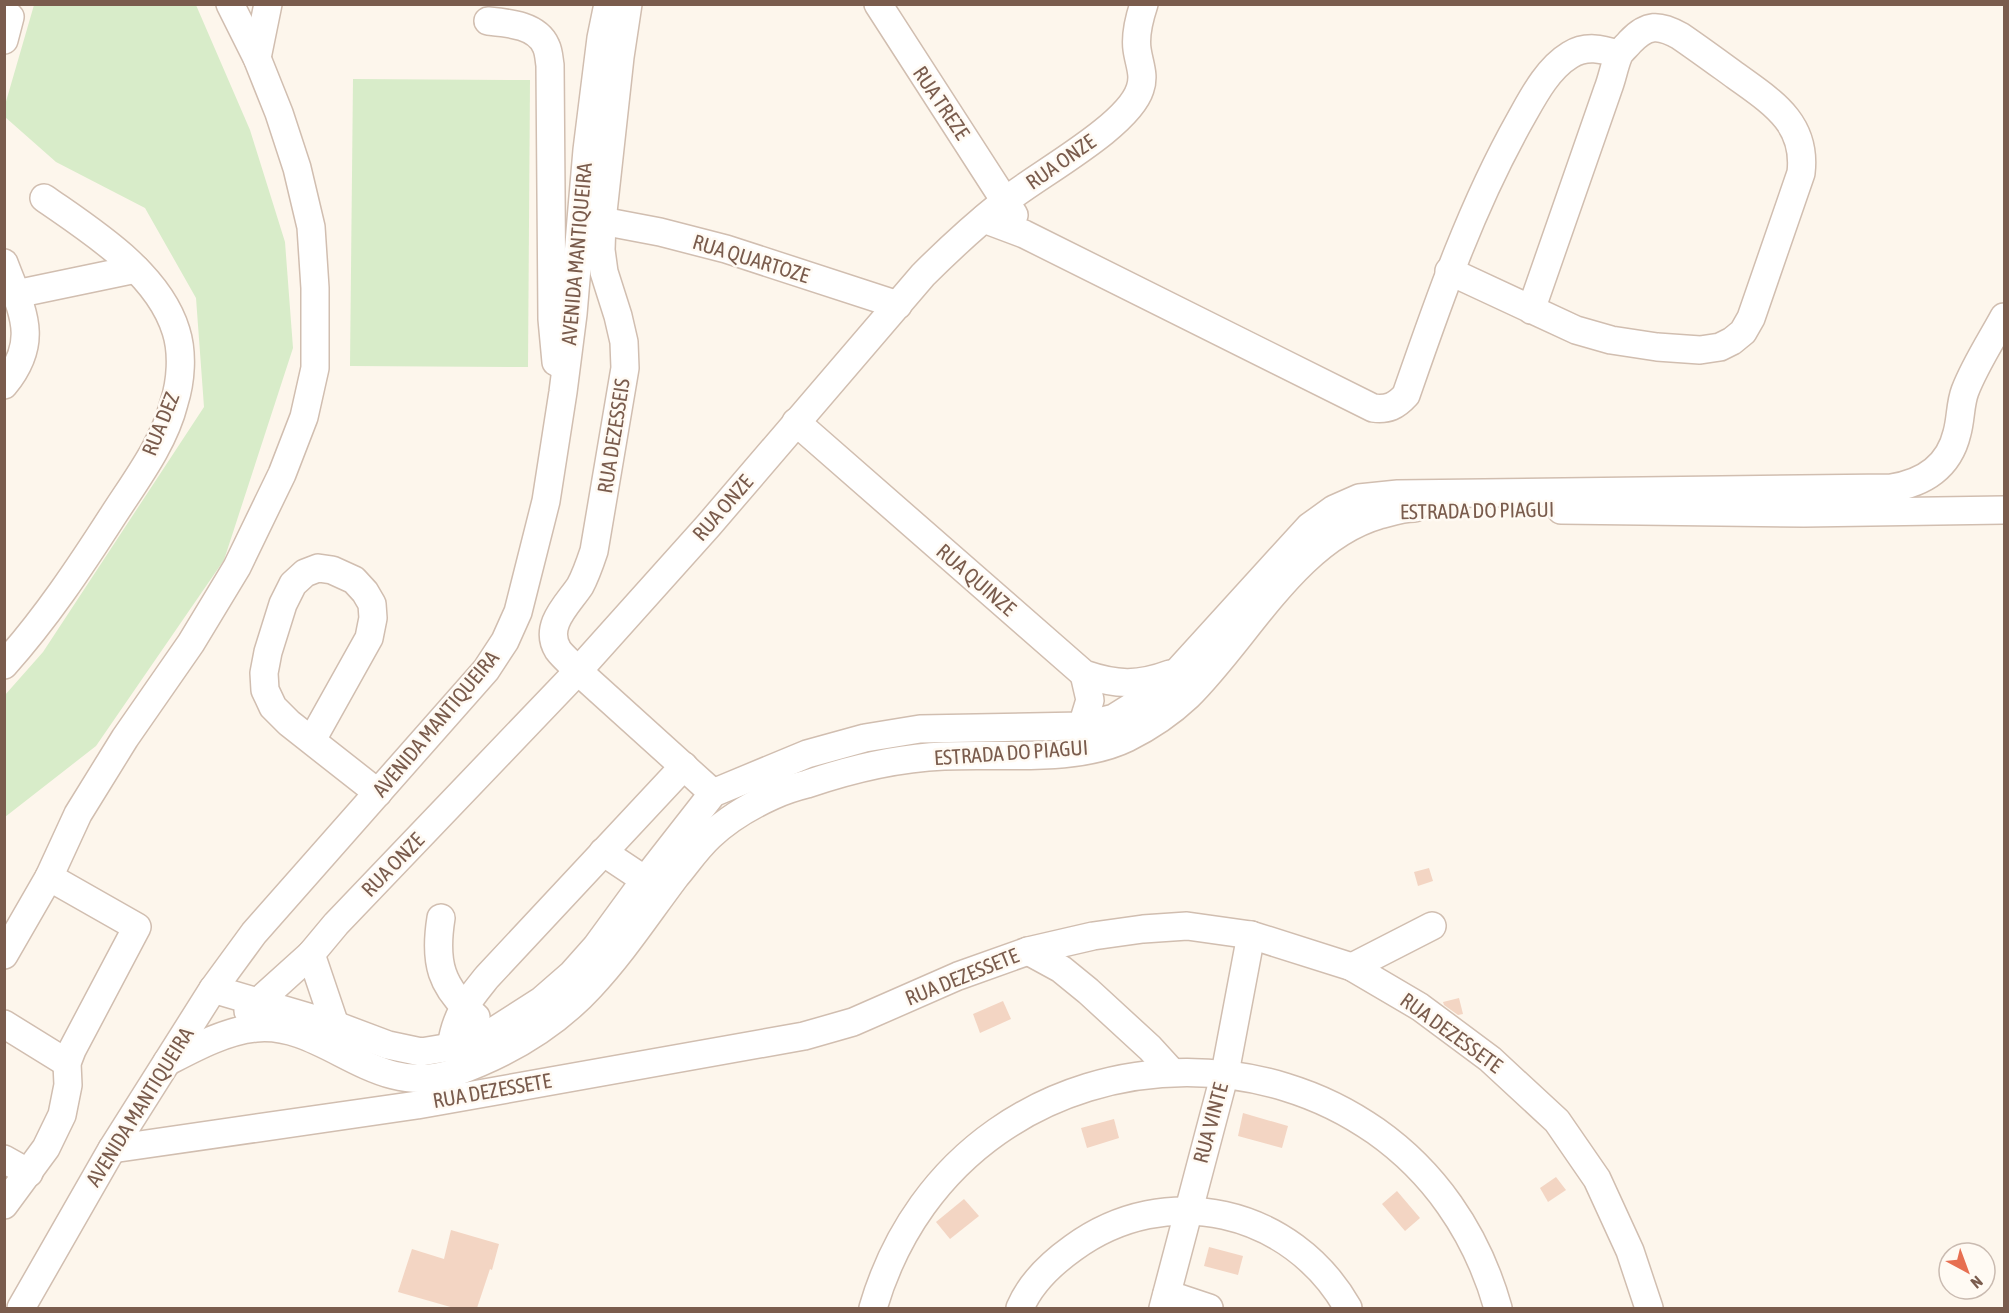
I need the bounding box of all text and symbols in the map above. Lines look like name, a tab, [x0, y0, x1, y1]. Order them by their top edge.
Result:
street label: RUA TREZE	[909, 61, 975, 144]
street label: RUA ONZE	[1021, 129, 1100, 194]
street label: AVENIDA MANTIQUEIRA	[556, 161, 596, 346]
street label: RUA QUARTOZE	[690, 229, 812, 287]
street label: RUA DEZESSEIS	[592, 377, 634, 495]
street label: RUA DEZ	[137, 388, 184, 459]
street label: RUA ONZE	[687, 470, 757, 545]
street label: ESTRADA DO PIAGUI	[1400, 497, 1554, 523]
street label: RUA QUINZE	[932, 538, 1021, 620]
street label: AVENIDA MANTIQUEIRA	[367, 645, 504, 801]
street label: ESTRADA DO PIAGUI	[933, 735, 1089, 769]
street label: RUA ONZE	[356, 827, 428, 901]
street label: RUA DEZESSETE	[902, 942, 1022, 1010]
street label: RUA DEZESSETE	[1396, 987, 1507, 1077]
street label: AVENIDA MANTIQUEIRA	[81, 1022, 198, 1190]
street label: RUA DEZESSETE	[431, 1068, 553, 1112]
street label: RUA VINTE	[1188, 1080, 1232, 1166]
north arrow	[1937, 1241, 1997, 1301]
text: N	[1967, 1272, 1986, 1292]

